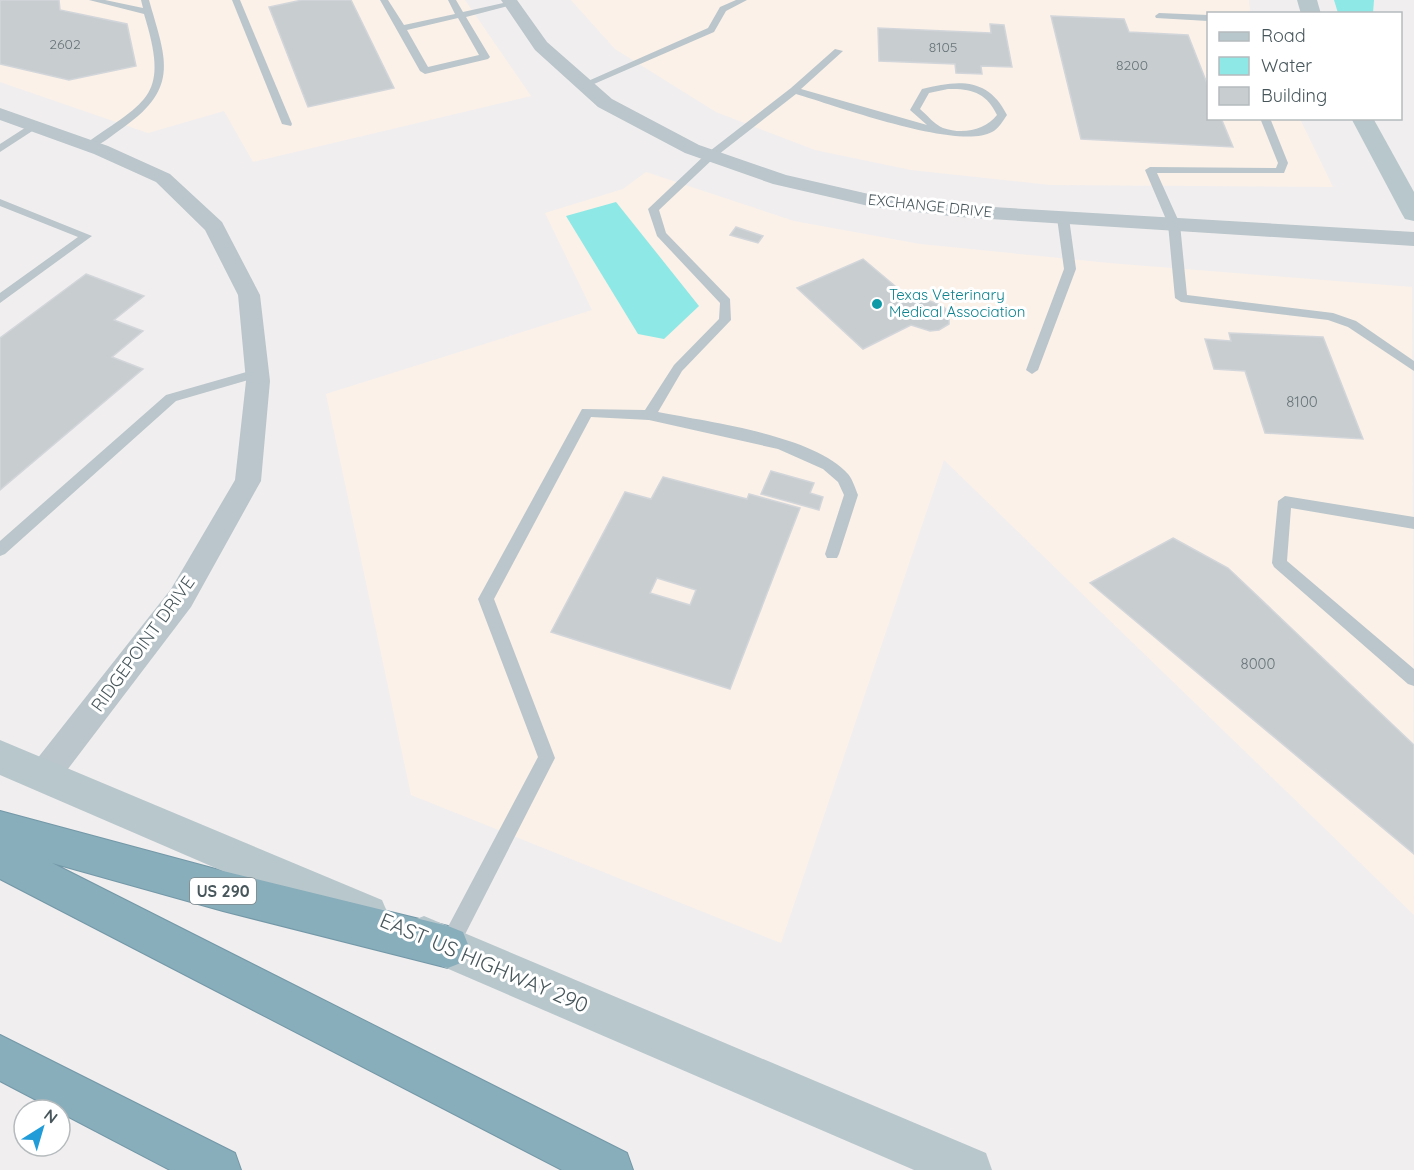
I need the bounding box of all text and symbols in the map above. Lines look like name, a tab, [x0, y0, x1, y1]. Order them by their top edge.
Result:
legend	[1207, 12, 1402, 120]
text: Road	[1261, 24, 1306, 47]
house number: 2602	[49, 35, 81, 53]
house number: 8105	[929, 38, 957, 56]
text: Water	[1261, 54, 1312, 77]
house number: 8200	[1116, 56, 1148, 74]
text: Building	[1261, 84, 1327, 107]
street label: EXCHANGE DRIVE	[867, 190, 993, 221]
place label: Texas Veterinary Medical Association	[889, 285, 1026, 321]
marker: Texas Veterinary Medical Association	[870, 297, 884, 311]
house number: 8100	[1286, 392, 1318, 411]
street label: RIDGEPOINT DRIVE	[86, 571, 199, 716]
house number: 8000	[1241, 654, 1276, 673]
road number: US 290	[190, 878, 256, 904]
street label: EAST US HIGHWAY 290	[376, 906, 593, 1018]
north arrow	[12, 1098, 72, 1158]
text: N	[40, 1104, 62, 1128]

